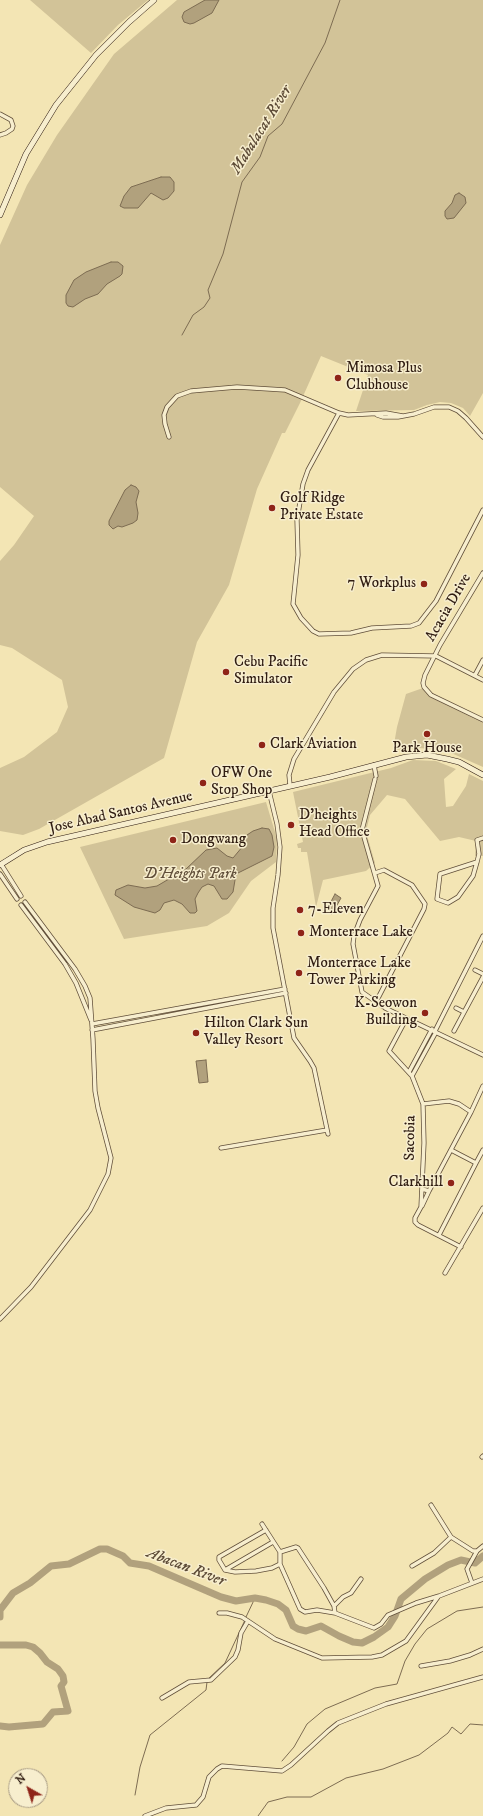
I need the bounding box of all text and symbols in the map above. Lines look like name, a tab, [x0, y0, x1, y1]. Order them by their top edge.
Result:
water label: Mabalacat River	[227, 82, 297, 178]
place label: Mimosa Plus Clubhouse	[346, 360, 422, 395]
marker: Mimosa Plus Clubhouse	[333, 373, 343, 383]
place label: Golf Ridge Private Estate	[280, 490, 363, 525]
marker: Golf Ridge Private Estate	[267, 503, 277, 513]
street label: Acacia Drive	[422, 571, 476, 645]
place label: 7 Workplus	[348, 575, 416, 593]
marker: 7 Workplus	[419, 579, 429, 589]
place label: Cebu Pacific Simulator	[234, 654, 308, 689]
marker: Cebu Pacific Simulator	[221, 667, 231, 677]
marker: Park House	[422, 729, 432, 739]
place label: Clark Aviation	[270, 736, 357, 754]
marker: Clark Aviation	[257, 740, 267, 750]
place label: Park House	[392, 740, 462, 758]
place label: OFW One Stop Shop	[211, 765, 272, 800]
marker: OFW One Stop Shop	[198, 778, 208, 788]
street label: Jose Abad Santos Avenue	[48, 788, 194, 838]
place label: D'heights Head Office	[299, 807, 370, 842]
marker: D'heights Head Office	[286, 820, 296, 830]
place label: Dongwang	[181, 831, 246, 849]
marker: Dongwang	[168, 835, 178, 845]
park label: D'Heights Park	[144, 866, 236, 884]
place label: 7-Eleven	[308, 901, 364, 919]
marker: 7-Eleven	[295, 905, 305, 915]
place label: Monterrace Lake	[309, 924, 413, 942]
marker: Monterrace Lake	[296, 928, 306, 938]
place label: Monterrace Lake Tower Parking	[307, 955, 411, 990]
marker: Monterrace Lake Tower Parking	[294, 968, 304, 978]
place label: K-Seowon Building	[354, 995, 417, 1030]
marker: K-Seowon Building	[420, 1008, 430, 1018]
place label: Hilton Clark Sun Valley Resort	[204, 1015, 308, 1050]
marker: Hilton Clark Sun Valley Resort	[191, 1028, 201, 1038]
street label: Sacobia	[402, 1115, 420, 1161]
place label: Clarkhill	[388, 1174, 443, 1192]
marker: Clarkhill	[446, 1178, 456, 1188]
water label: Abacan River	[144, 1544, 228, 1592]
north arrow	[8, 1768, 48, 1808]
text: N	[13, 1771, 29, 1788]

